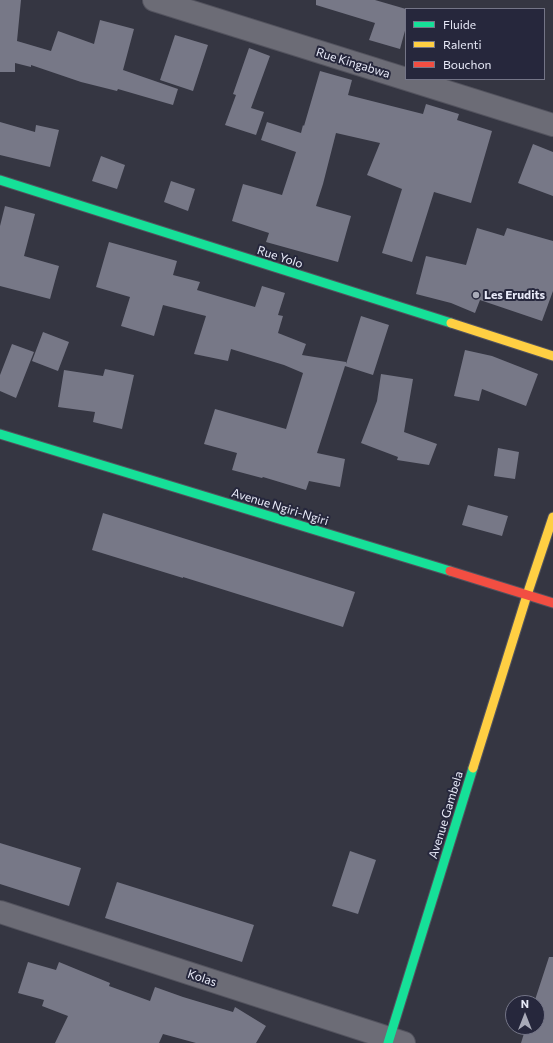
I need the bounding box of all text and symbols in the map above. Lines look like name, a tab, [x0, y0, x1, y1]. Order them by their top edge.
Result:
legend	[405, 8, 545, 80]
text: Fluide	[443, 17, 476, 31]
text: Ralenti	[443, 37, 482, 51]
street label: Rue Kingabwa	[314, 45, 392, 81]
text: Bouchon	[443, 57, 491, 71]
street label: Rue Yolo	[255, 243, 305, 271]
place label: Les Erudits	[484, 288, 545, 302]
marker: Les Erudits	[471, 290, 481, 300]
street label: Avenue Ngiri-Ngiri	[230, 485, 330, 529]
street label: Avenue Gambela	[426, 770, 466, 860]
street label: Kolas	[186, 967, 218, 989]
north arrow	[505, 995, 545, 1035]
text: N	[521, 997, 529, 1010]

